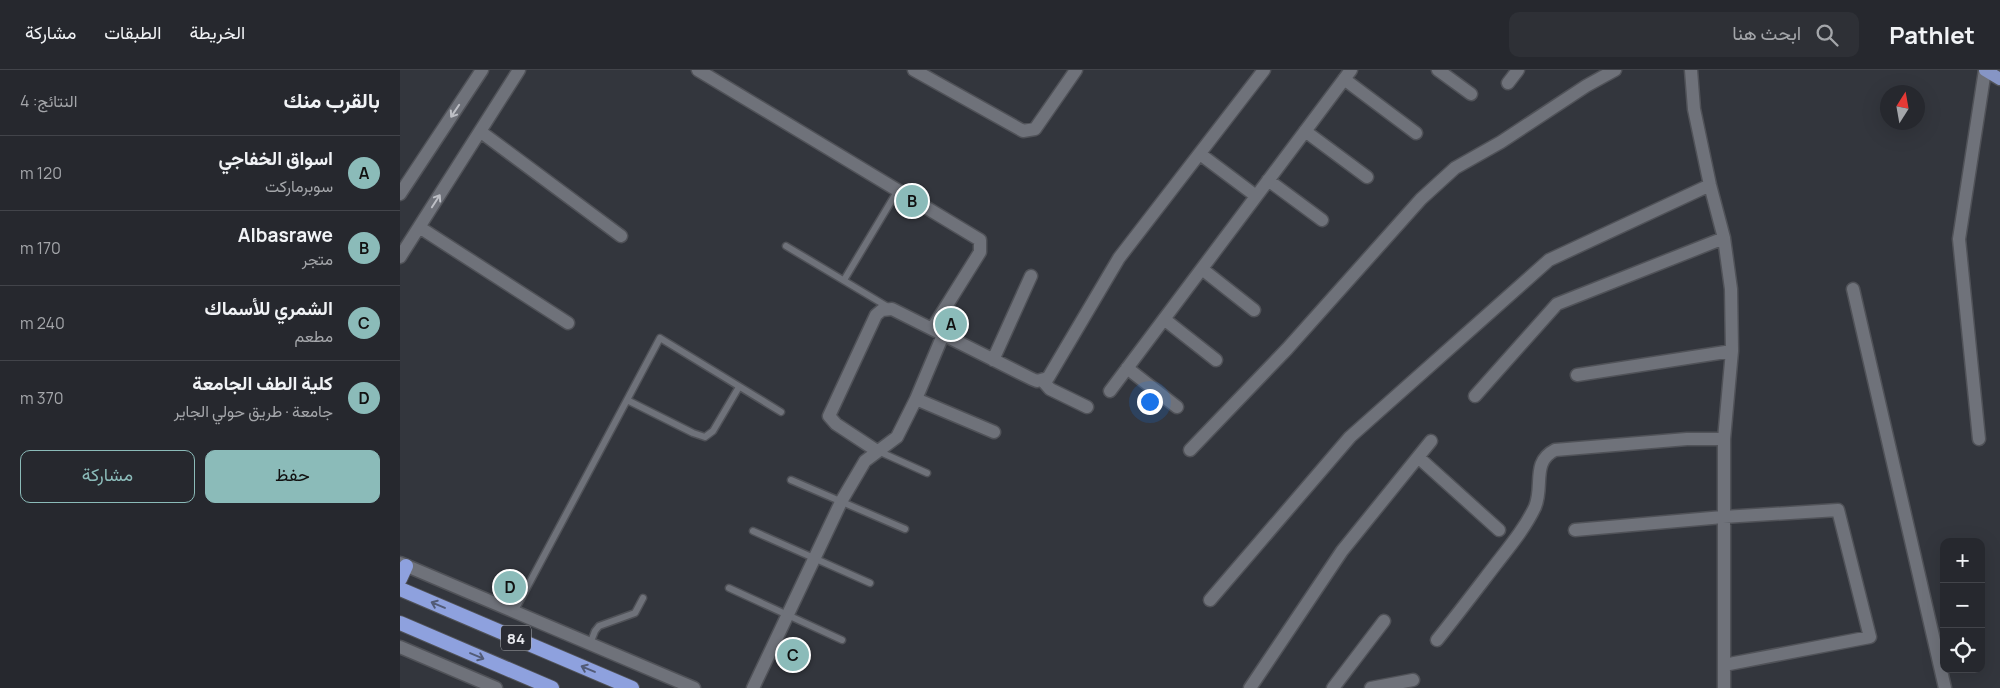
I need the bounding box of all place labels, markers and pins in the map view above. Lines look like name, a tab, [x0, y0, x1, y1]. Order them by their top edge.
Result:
pin: B	[896, 182, 928, 220]
pin: A	[935, 305, 967, 343]
pin: D	[494, 568, 526, 606]
pin: C	[777, 636, 809, 674]

